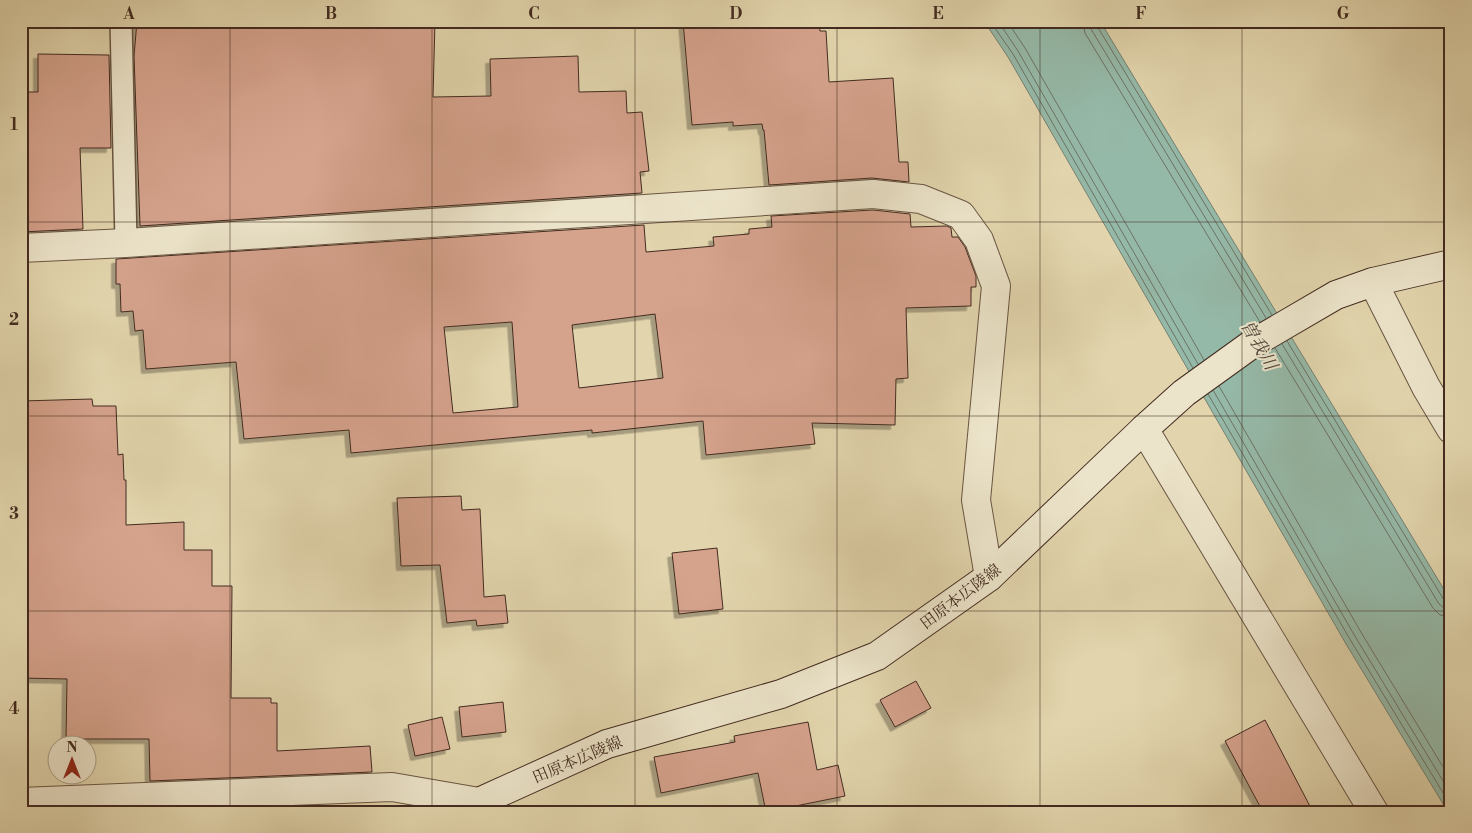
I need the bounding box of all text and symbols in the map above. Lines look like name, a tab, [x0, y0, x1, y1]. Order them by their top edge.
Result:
text: A	[122, 4, 135, 24]
text: B	[325, 4, 337, 24]
text: C	[528, 4, 540, 24]
text: D	[730, 4, 743, 24]
text: E	[932, 4, 944, 24]
text: F	[1135, 4, 1147, 24]
text: G	[1337, 4, 1350, 24]
text: 1	[10, 115, 18, 135]
text: 2	[9, 310, 19, 330]
water label: 曽我川	[1235, 316, 1283, 376]
text: 3	[9, 504, 19, 524]
street label: 田原本広陵線	[916, 560, 1005, 634]
text: 4	[9, 699, 20, 719]
street label: 田原本広陵線	[529, 732, 625, 788]
north arrow	[48, 736, 98, 786]
text: N	[66, 739, 78, 757]

